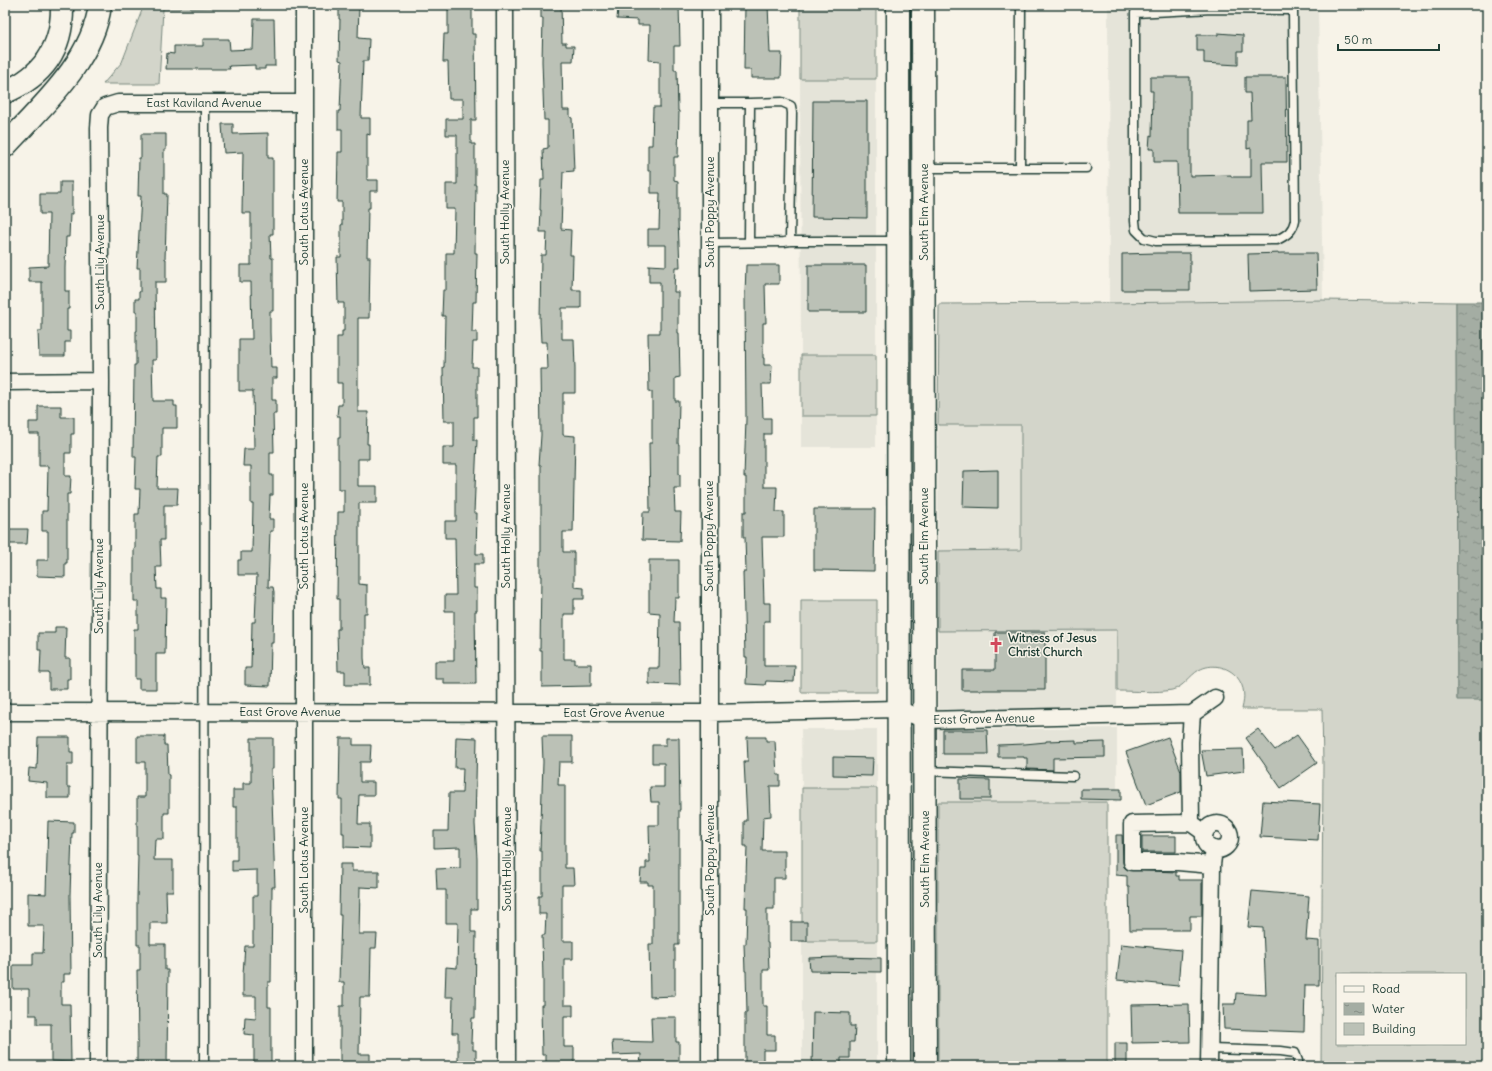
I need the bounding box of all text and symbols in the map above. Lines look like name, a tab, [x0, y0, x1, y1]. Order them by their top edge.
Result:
scale bar	[1338, 26, 1439, 52]
text: 50 m	[1344, 32, 1373, 47]
street label: East Kaviland Avenue	[146, 95, 262, 110]
street label: South Poppy Avenue	[702, 156, 717, 268]
street label: South Lotus Avenue	[296, 159, 311, 265]
street label: South Holly Avenue	[497, 160, 512, 264]
street label: South Elm Avenue	[916, 163, 931, 261]
street label: South Lily Avenue	[92, 214, 107, 310]
street label: South Poppy Avenue	[701, 480, 716, 592]
street label: South Lotus Avenue	[296, 483, 311, 589]
street label: South Holly Avenue	[498, 484, 513, 588]
street label: South Elm Avenue	[916, 487, 931, 585]
street label: South Lily Avenue	[91, 538, 106, 634]
place label: Witness of Jesus Christ Church	[1008, 630, 1097, 659]
church icon: Witness of Jesus Christ Church	[987, 636, 1005, 654]
street label: East Grove Avenue	[239, 704, 341, 719]
street label: East Grove Avenue	[563, 705, 665, 720]
street label: East Grove Avenue	[933, 710, 1035, 727]
street label: South Poppy Avenue	[702, 804, 717, 916]
street label: South Lotus Avenue	[296, 807, 311, 913]
street label: South Holly Avenue	[499, 807, 514, 911]
street label: South Elm Avenue	[917, 810, 932, 908]
street label: South Lily Avenue	[90, 862, 105, 958]
legend	[1336, 973, 1466, 1045]
text: Road	[1372, 981, 1400, 996]
text: Water	[1372, 1001, 1405, 1016]
text: Building	[1372, 1021, 1416, 1036]

